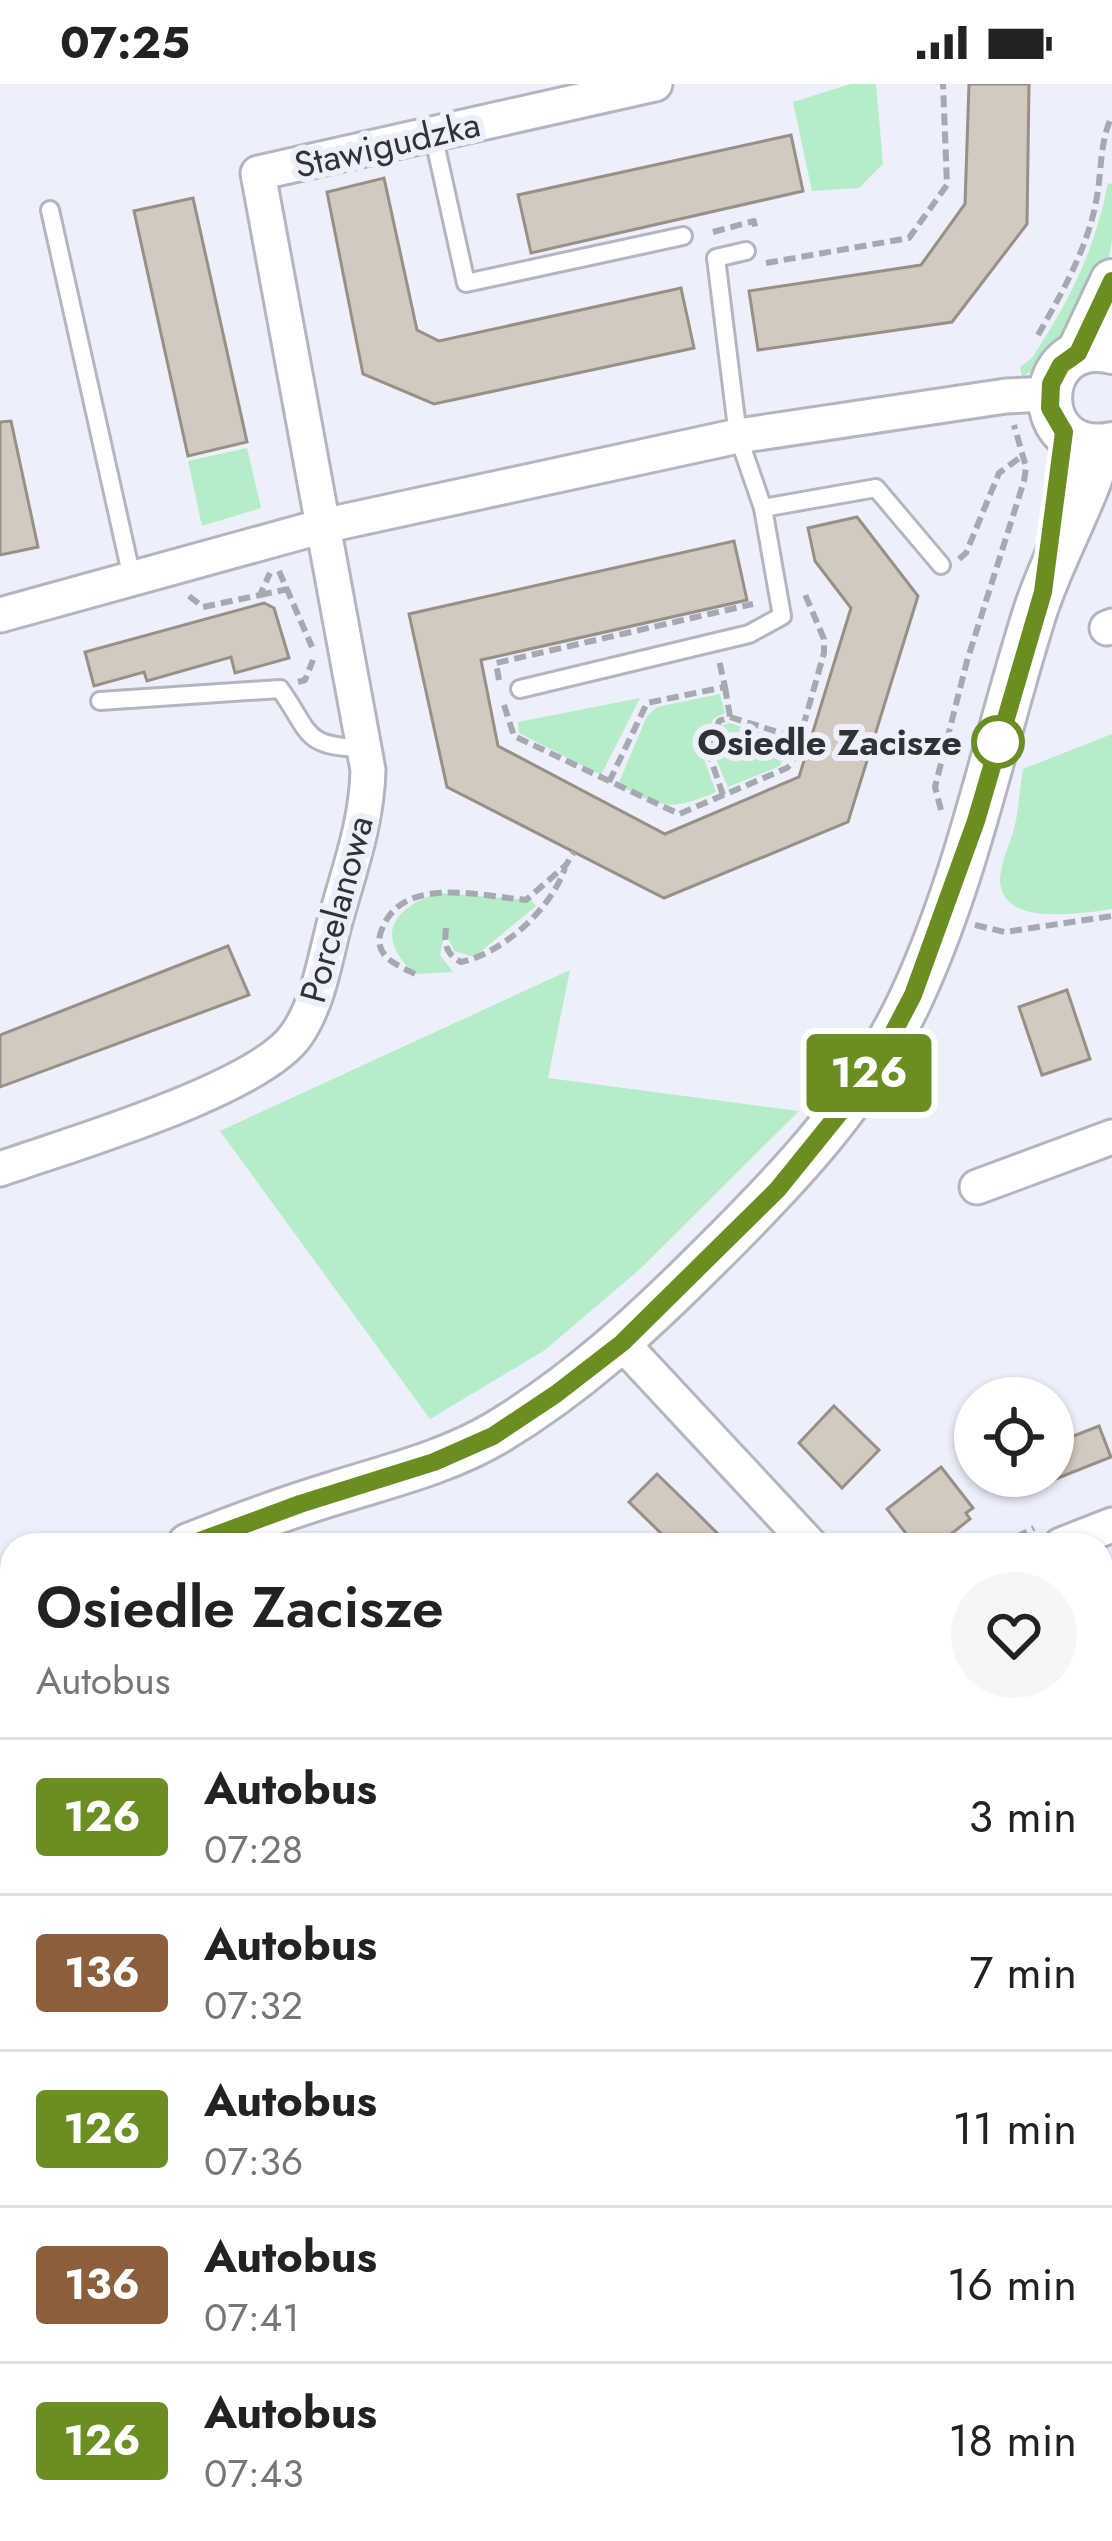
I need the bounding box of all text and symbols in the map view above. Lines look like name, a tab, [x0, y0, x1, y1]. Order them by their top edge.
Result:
text: 07:25	[60, 10, 190, 75]
street label: Stawigudzka	[289, 97, 485, 191]
place label: Osiedle Zacisze	[697, 716, 962, 768]
marker: Osiedle Zacisze	[973, 717, 1023, 767]
street label: Porcelanowa	[286, 810, 386, 1008]
line badge: 126	[800, 1034, 938, 1112]
text: 126	[830, 1042, 908, 1103]
map controls	[954, 1377, 1074, 1497]
button: locate	[954, 1377, 1074, 1497]
text: Osiedle Zacisze	[36, 1566, 444, 1648]
button: heart	[951, 1572, 1077, 1698]
text: Autobus	[36, 1652, 171, 1709]
text: Autobus	[204, 1756, 377, 1821]
text: 3 min	[969, 1784, 1077, 1849]
text: 126	[63, 1786, 141, 1847]
text: 07:28	[204, 1821, 303, 1878]
text: Autobus	[204, 1912, 377, 1977]
text: 7 min	[969, 1940, 1077, 2005]
text: 136	[64, 1942, 140, 2003]
text: 07:32	[204, 1977, 303, 2034]
text: Autobus	[204, 2068, 377, 2133]
text: 11 min	[953, 2096, 1077, 2161]
text: 126	[63, 2098, 141, 2159]
text: 07:36	[204, 2133, 303, 2190]
text: Autobus	[204, 2224, 377, 2289]
text: 16 min	[947, 2252, 1077, 2317]
text: 136	[64, 2254, 140, 2315]
text: 07:41	[204, 2289, 300, 2346]
text: Autobus	[204, 2380, 377, 2445]
text: 18 min	[948, 2408, 1077, 2473]
text: 126	[63, 2410, 141, 2471]
text: 07:43	[204, 2445, 304, 2502]

